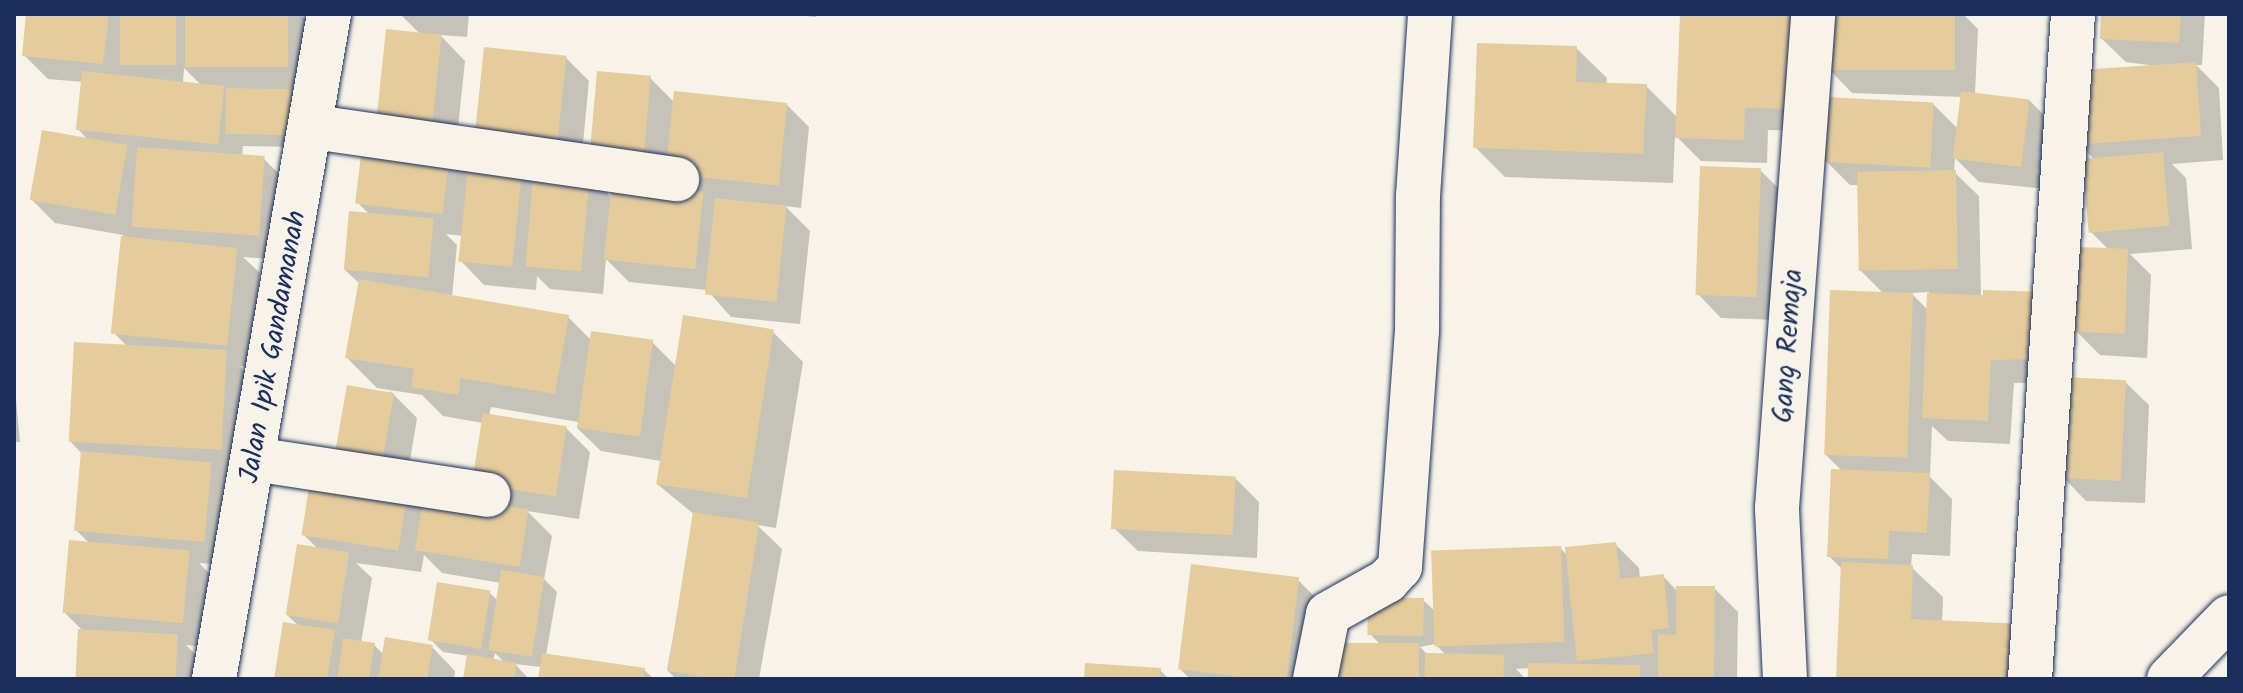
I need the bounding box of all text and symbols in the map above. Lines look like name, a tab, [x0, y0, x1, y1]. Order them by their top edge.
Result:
street label: Jalan Ipik Gandamanah	[233, 208, 315, 486]
street label: Gang Remaja	[1767, 268, 1811, 424]

